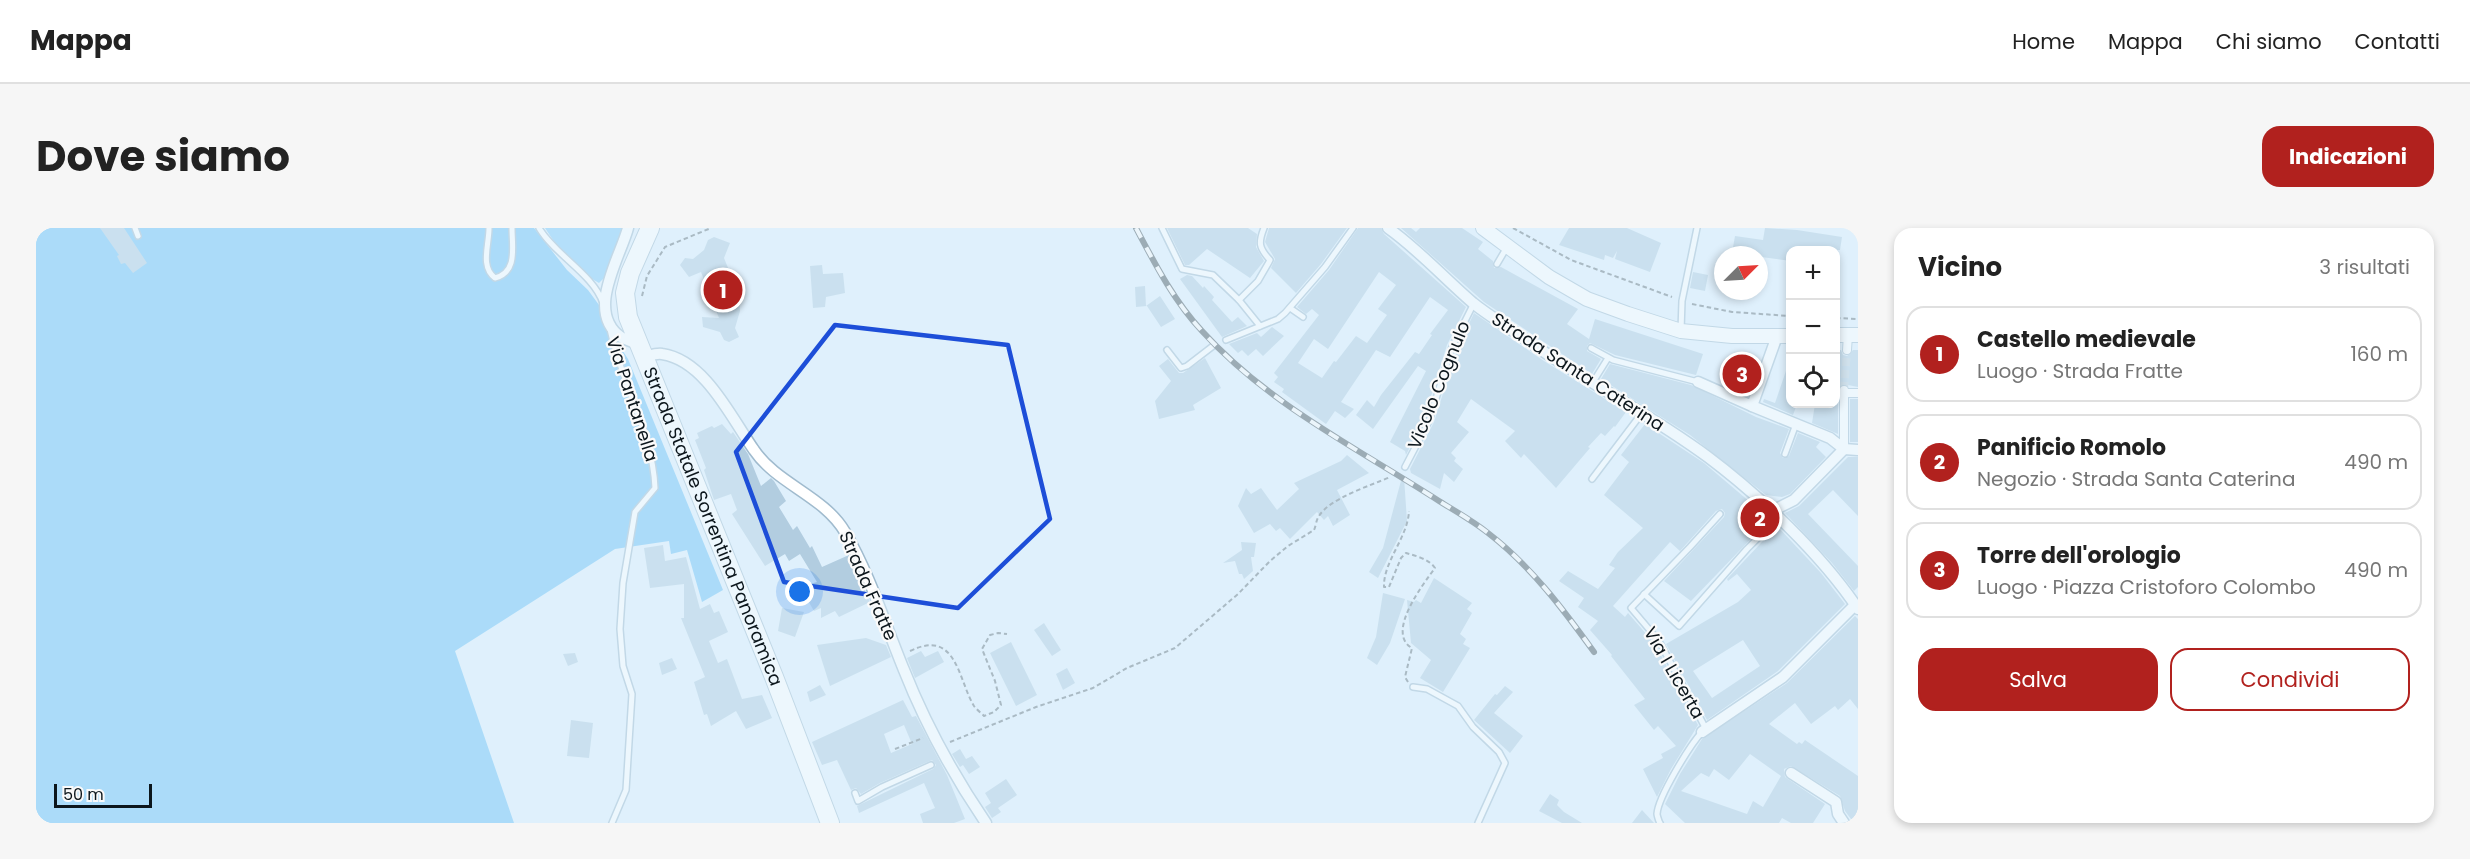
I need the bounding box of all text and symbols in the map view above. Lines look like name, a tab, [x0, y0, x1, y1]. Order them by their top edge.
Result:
text: Mappa	[30, 21, 132, 60]
text: Home	[2012, 27, 2075, 56]
text: Mappa	[2108, 27, 2183, 56]
text: Chi siamo	[2216, 27, 2322, 56]
text: Contatti	[2355, 27, 2440, 56]
button: Indicazioni	[2262, 126, 2434, 187]
text: Dove siamo	[36, 127, 290, 186]
north arrow	[1714, 246, 1768, 300]
map controls	[1786, 246, 1840, 408]
button: +	[1786, 246, 1840, 300]
text: Vicino	[1918, 249, 2002, 285]
text: 3 risultati	[2319, 253, 2410, 281]
pin: 1	[704, 268, 742, 312]
button: −	[1786, 300, 1840, 354]
street label: Strada Santa Caterina	[1487, 306, 1670, 437]
street label: Vicolo Cognulo	[1401, 317, 1476, 453]
text: Castello medievale	[1977, 324, 2196, 355]
street label: Via Pantanella	[600, 333, 664, 465]
text: 1	[1936, 340, 1943, 368]
text: 160 m	[2350, 340, 2408, 368]
pin: 3	[1722, 352, 1762, 396]
button: locate	[1786, 354, 1840, 408]
text: Luogo · Strada Fratte	[1977, 357, 2183, 385]
street label: Strada Statale Sorrentina Panoramica	[638, 363, 789, 689]
text: Panificio Romolo	[1977, 432, 2166, 463]
text: 2	[1934, 448, 1945, 476]
text: 490 m	[2344, 448, 2408, 476]
text: Negozio · Strada Santa Caterina	[1977, 465, 2295, 493]
pin: 2	[1740, 496, 1780, 540]
street label: Strada Fratte	[833, 527, 904, 644]
text: Torre dell'orologio	[1977, 540, 2181, 571]
text: 3	[1933, 556, 1946, 584]
text: 490 m	[2344, 556, 2408, 584]
text: Luogo · Piazza Cristoforo Colombo	[1977, 573, 2316, 601]
your location	[785, 577, 814, 606]
street label: Via I Licerta	[1638, 622, 1711, 723]
button: Salva	[1918, 648, 2158, 711]
button: Condividi	[2170, 648, 2410, 711]
scale bar	[54, 781, 152, 808]
text: 50 m	[63, 783, 104, 806]

